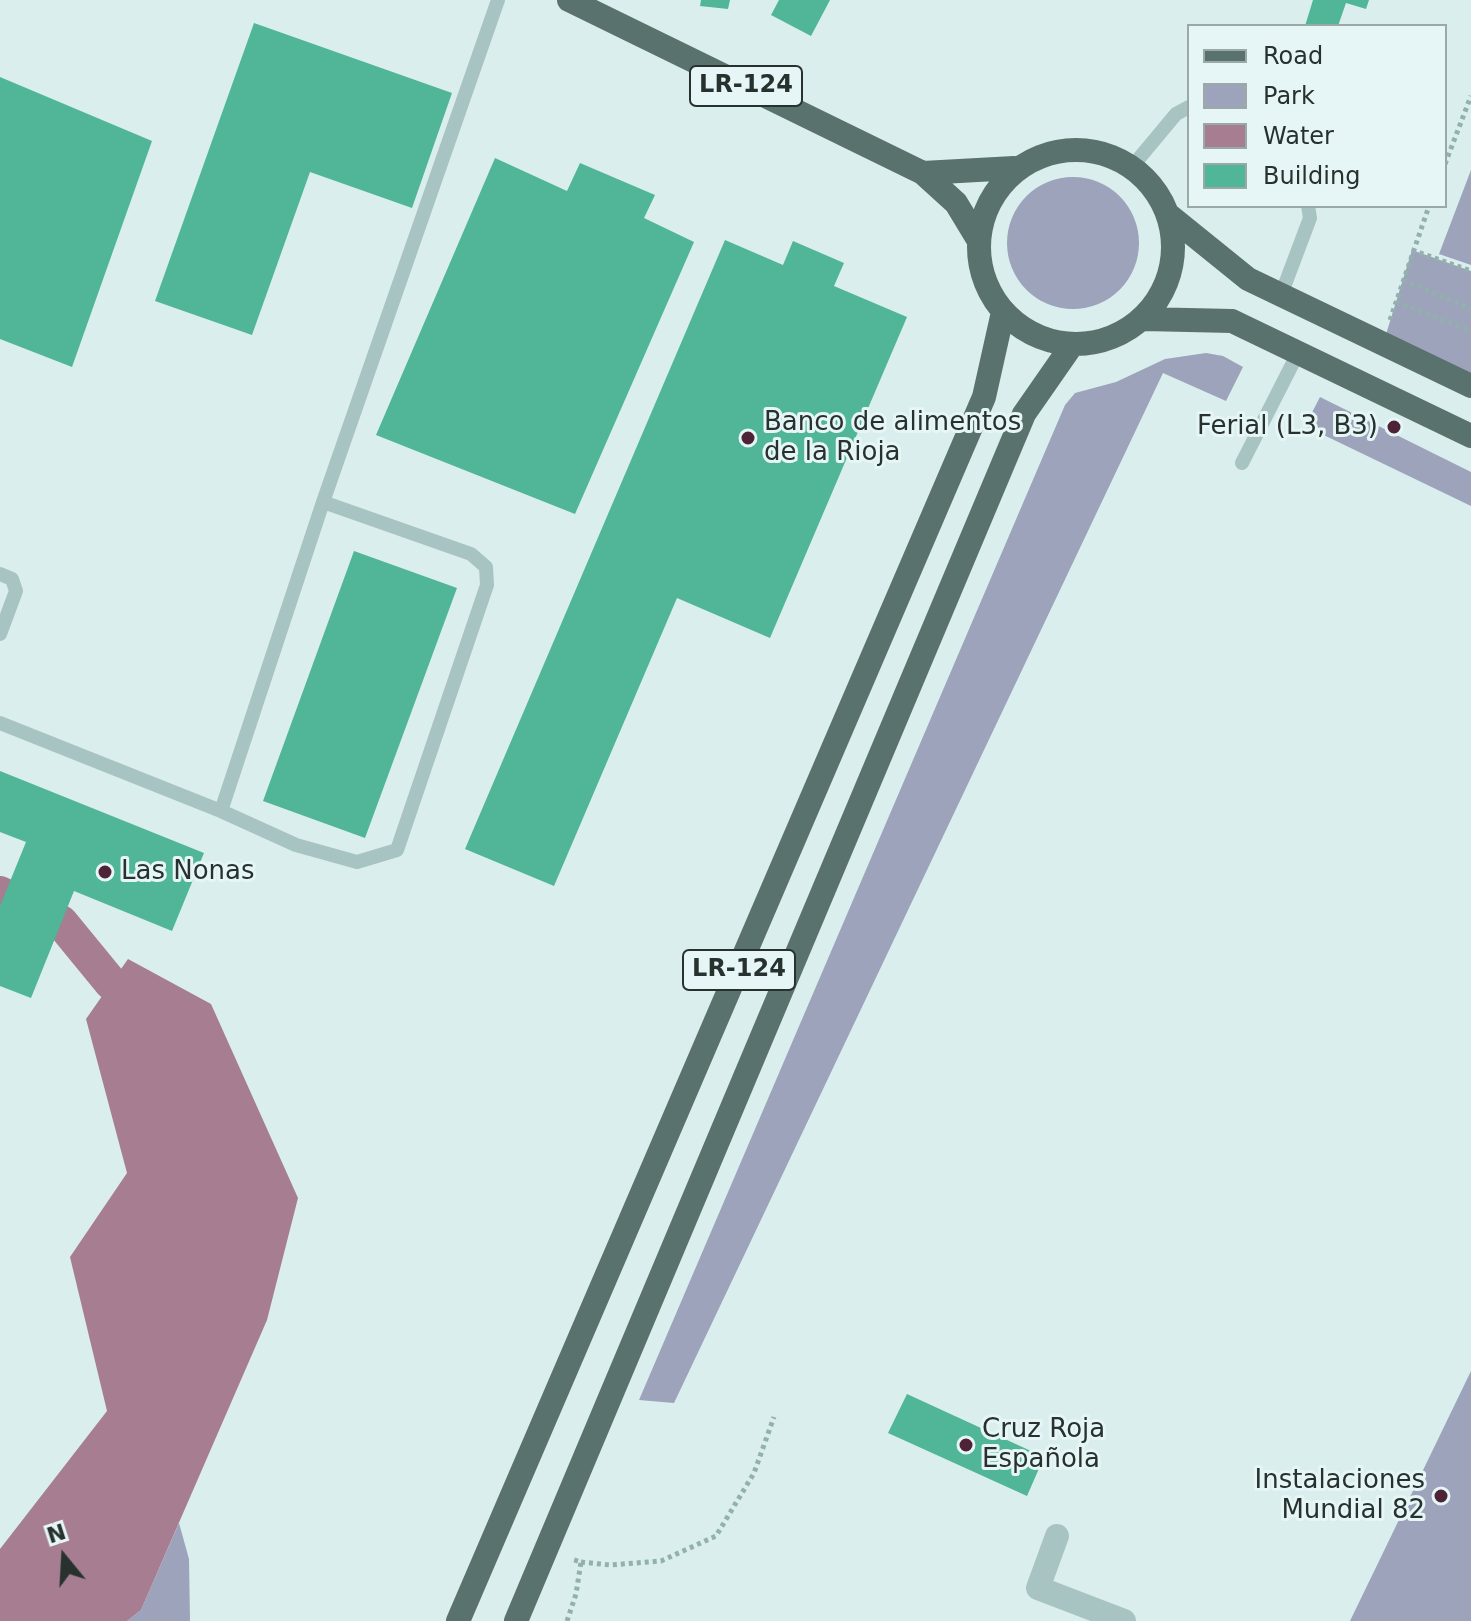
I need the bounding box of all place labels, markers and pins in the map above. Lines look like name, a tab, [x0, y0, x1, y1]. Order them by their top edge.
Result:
place label: Banco de alimentos de la Rioja	[764, 407, 1021, 468]
place label: Ferial (L3, B3)	[1197, 411, 1378, 443]
marker: Ferial (L3, B3)	[1385, 418, 1403, 436]
marker: Banco de alimentos de la Rioja	[739, 429, 757, 447]
place label: Las Nonas	[121, 856, 255, 888]
marker: Las Nonas	[96, 863, 114, 881]
place label: Cruz Roja Española	[982, 1414, 1105, 1476]
marker: Cruz Roja Española	[957, 1436, 975, 1454]
place label: Instalaciones Mundial 82	[1255, 1465, 1425, 1526]
marker: Instalaciones Mundial 82	[1432, 1487, 1450, 1505]

